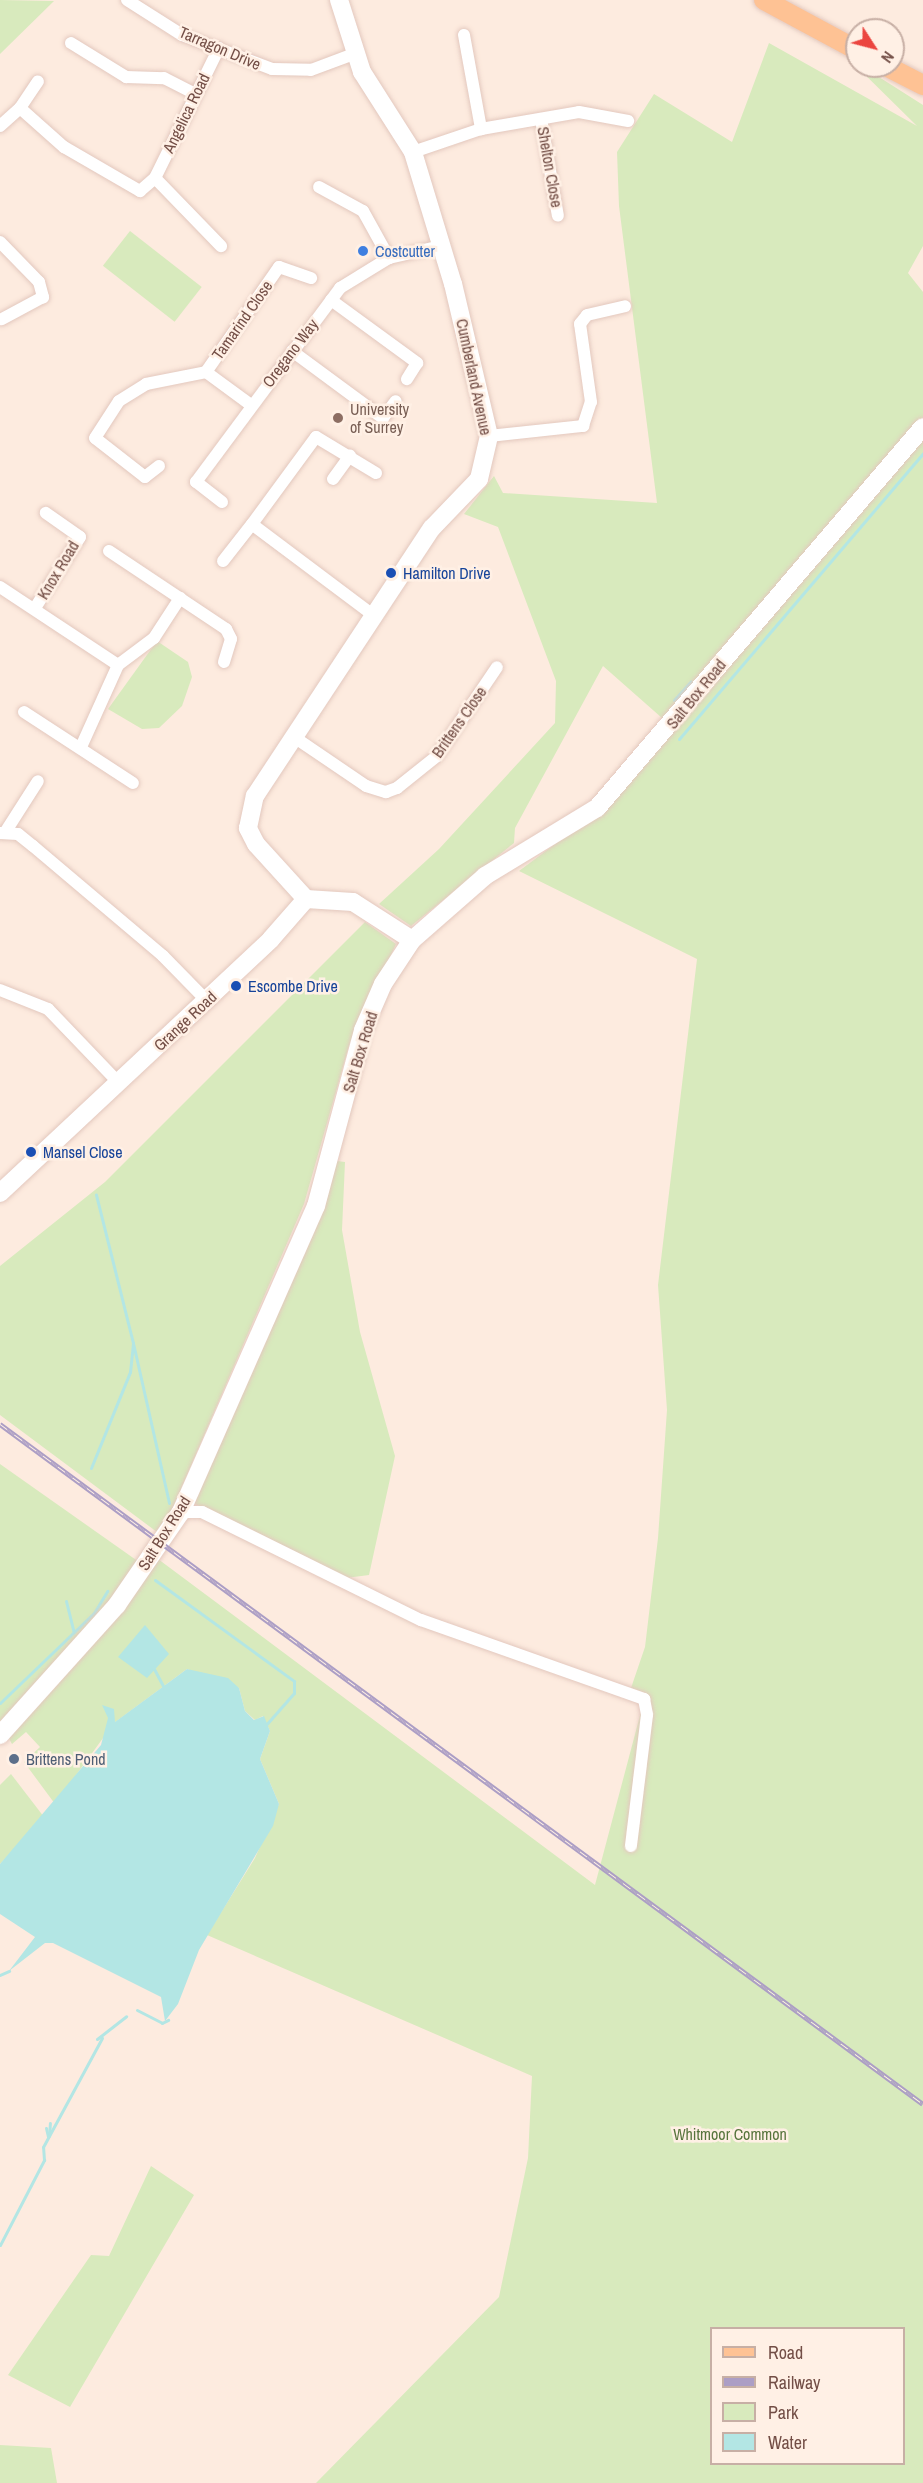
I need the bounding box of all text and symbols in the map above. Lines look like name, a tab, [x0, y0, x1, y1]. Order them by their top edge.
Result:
north arrow	[845, 18, 905, 78]
street label: Tarragon Drive	[176, 22, 264, 74]
text: N	[876, 47, 900, 68]
street label: Angelica Road	[159, 70, 213, 156]
street label: Shelton Close	[533, 125, 567, 209]
place label: Costcutter	[375, 241, 435, 261]
marker: Costcutter	[356, 244, 370, 258]
street label: Tamarind Close	[208, 277, 276, 363]
street label: Oregano Way	[258, 315, 322, 391]
street label: Cumberland Avenue	[452, 317, 496, 437]
place label: University of Surrey	[350, 399, 409, 437]
marker: University of Surrey	[331, 411, 345, 425]
street label: Knox Road	[33, 537, 83, 603]
place label: Hamilton Drive	[403, 563, 490, 583]
marker: Hamilton Drive	[384, 566, 398, 580]
street label: Salt Box Road	[662, 655, 730, 733]
street label: Brittens Close	[428, 683, 490, 761]
place label: Escombe Drive	[248, 976, 338, 996]
marker: Escombe Drive	[229, 979, 243, 993]
street label: Grange Road	[150, 987, 220, 1055]
street label: Salt Box Road	[339, 1009, 381, 1095]
place label: Mansel Close	[43, 1142, 122, 1162]
marker: Mansel Close	[24, 1145, 38, 1159]
street label: Salt Box Road	[134, 1492, 194, 1574]
place label: Brittens Pond	[26, 1749, 106, 1769]
marker: Brittens Pond	[7, 1752, 21, 1766]
park label: Whitmoor Common	[673, 2124, 787, 2144]
legend	[710, 2327, 905, 2465]
text: Road	[768, 2340, 803, 2365]
text: Railway	[768, 2370, 821, 2395]
text: Park	[768, 2400, 798, 2425]
text: Water	[768, 2430, 807, 2455]

